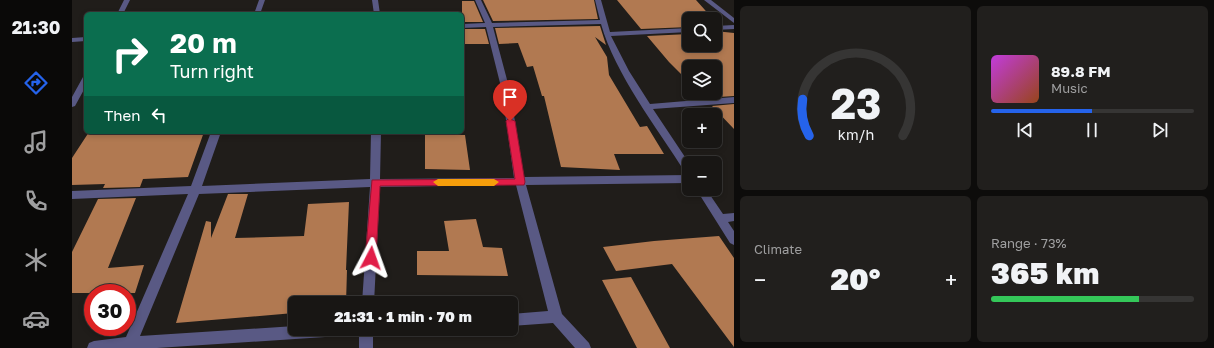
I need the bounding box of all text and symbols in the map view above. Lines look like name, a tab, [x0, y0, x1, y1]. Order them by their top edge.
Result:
map controls	[682, 12, 722, 196]
button: search	[682, 12, 722, 52]
text: 21:30	[12, 16, 60, 38]
text: 20 m	[170, 26, 237, 59]
icon: right	[104, 28, 156, 80]
text: Turn right	[170, 60, 254, 82]
button: layers	[682, 60, 722, 100]
text: 89.8 FM	[1051, 62, 1111, 80]
icon: directions	[22, 69, 50, 97]
text: 23	[830, 78, 881, 128]
pin	[493, 80, 527, 121]
text: Music	[1051, 80, 1088, 96]
icon: arrive	[499, 86, 521, 108]
icon: left	[148, 104, 170, 126]
text: Then	[104, 106, 140, 124]
button: +	[682, 108, 722, 148]
icon: previous	[1014, 119, 1036, 141]
icon: pause	[1081, 119, 1103, 141]
icon: next	[1149, 119, 1171, 141]
text: km/h	[837, 125, 874, 142]
icon: music	[22, 128, 50, 156]
button: −	[682, 156, 722, 196]
icon: phone	[22, 187, 50, 215]
text: Range · 73%	[991, 235, 1066, 251]
position arrow	[350, 237, 392, 279]
text: Climate	[754, 241, 802, 257]
icon: climate	[22, 246, 50, 274]
text: 365 km	[991, 255, 1099, 291]
text: 20°	[830, 261, 881, 297]
text: −	[754, 266, 766, 293]
text: +	[945, 266, 957, 293]
speed limit sign: 30	[84, 284, 136, 336]
icon: car	[22, 305, 50, 333]
text: 21:31 · 1 min · 70 m	[334, 307, 472, 325]

